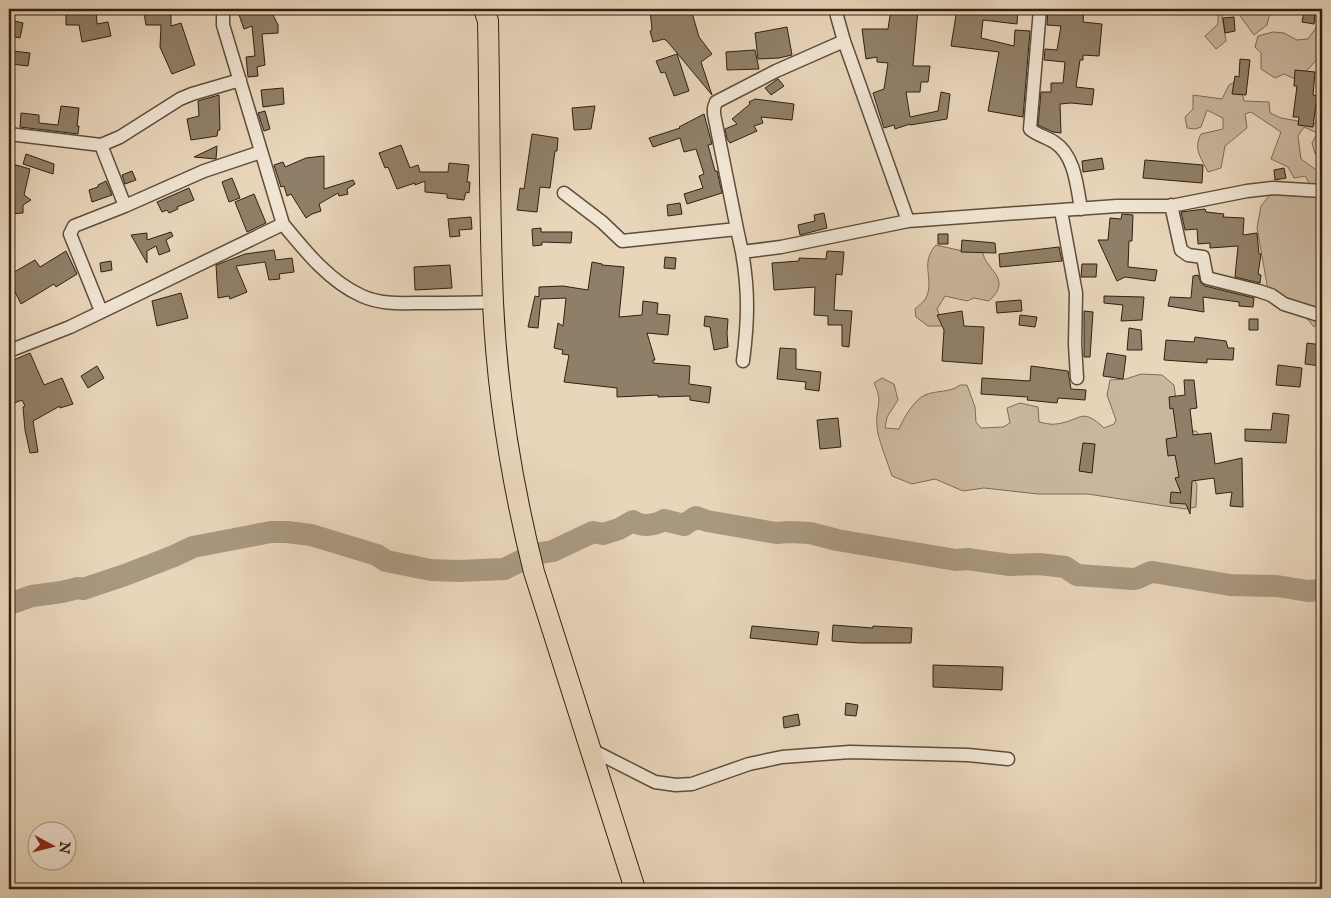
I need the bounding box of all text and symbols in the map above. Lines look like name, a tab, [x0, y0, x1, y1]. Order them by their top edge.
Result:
north arrow	[28, 820, 78, 870]
text: N	[54, 839, 74, 855]

